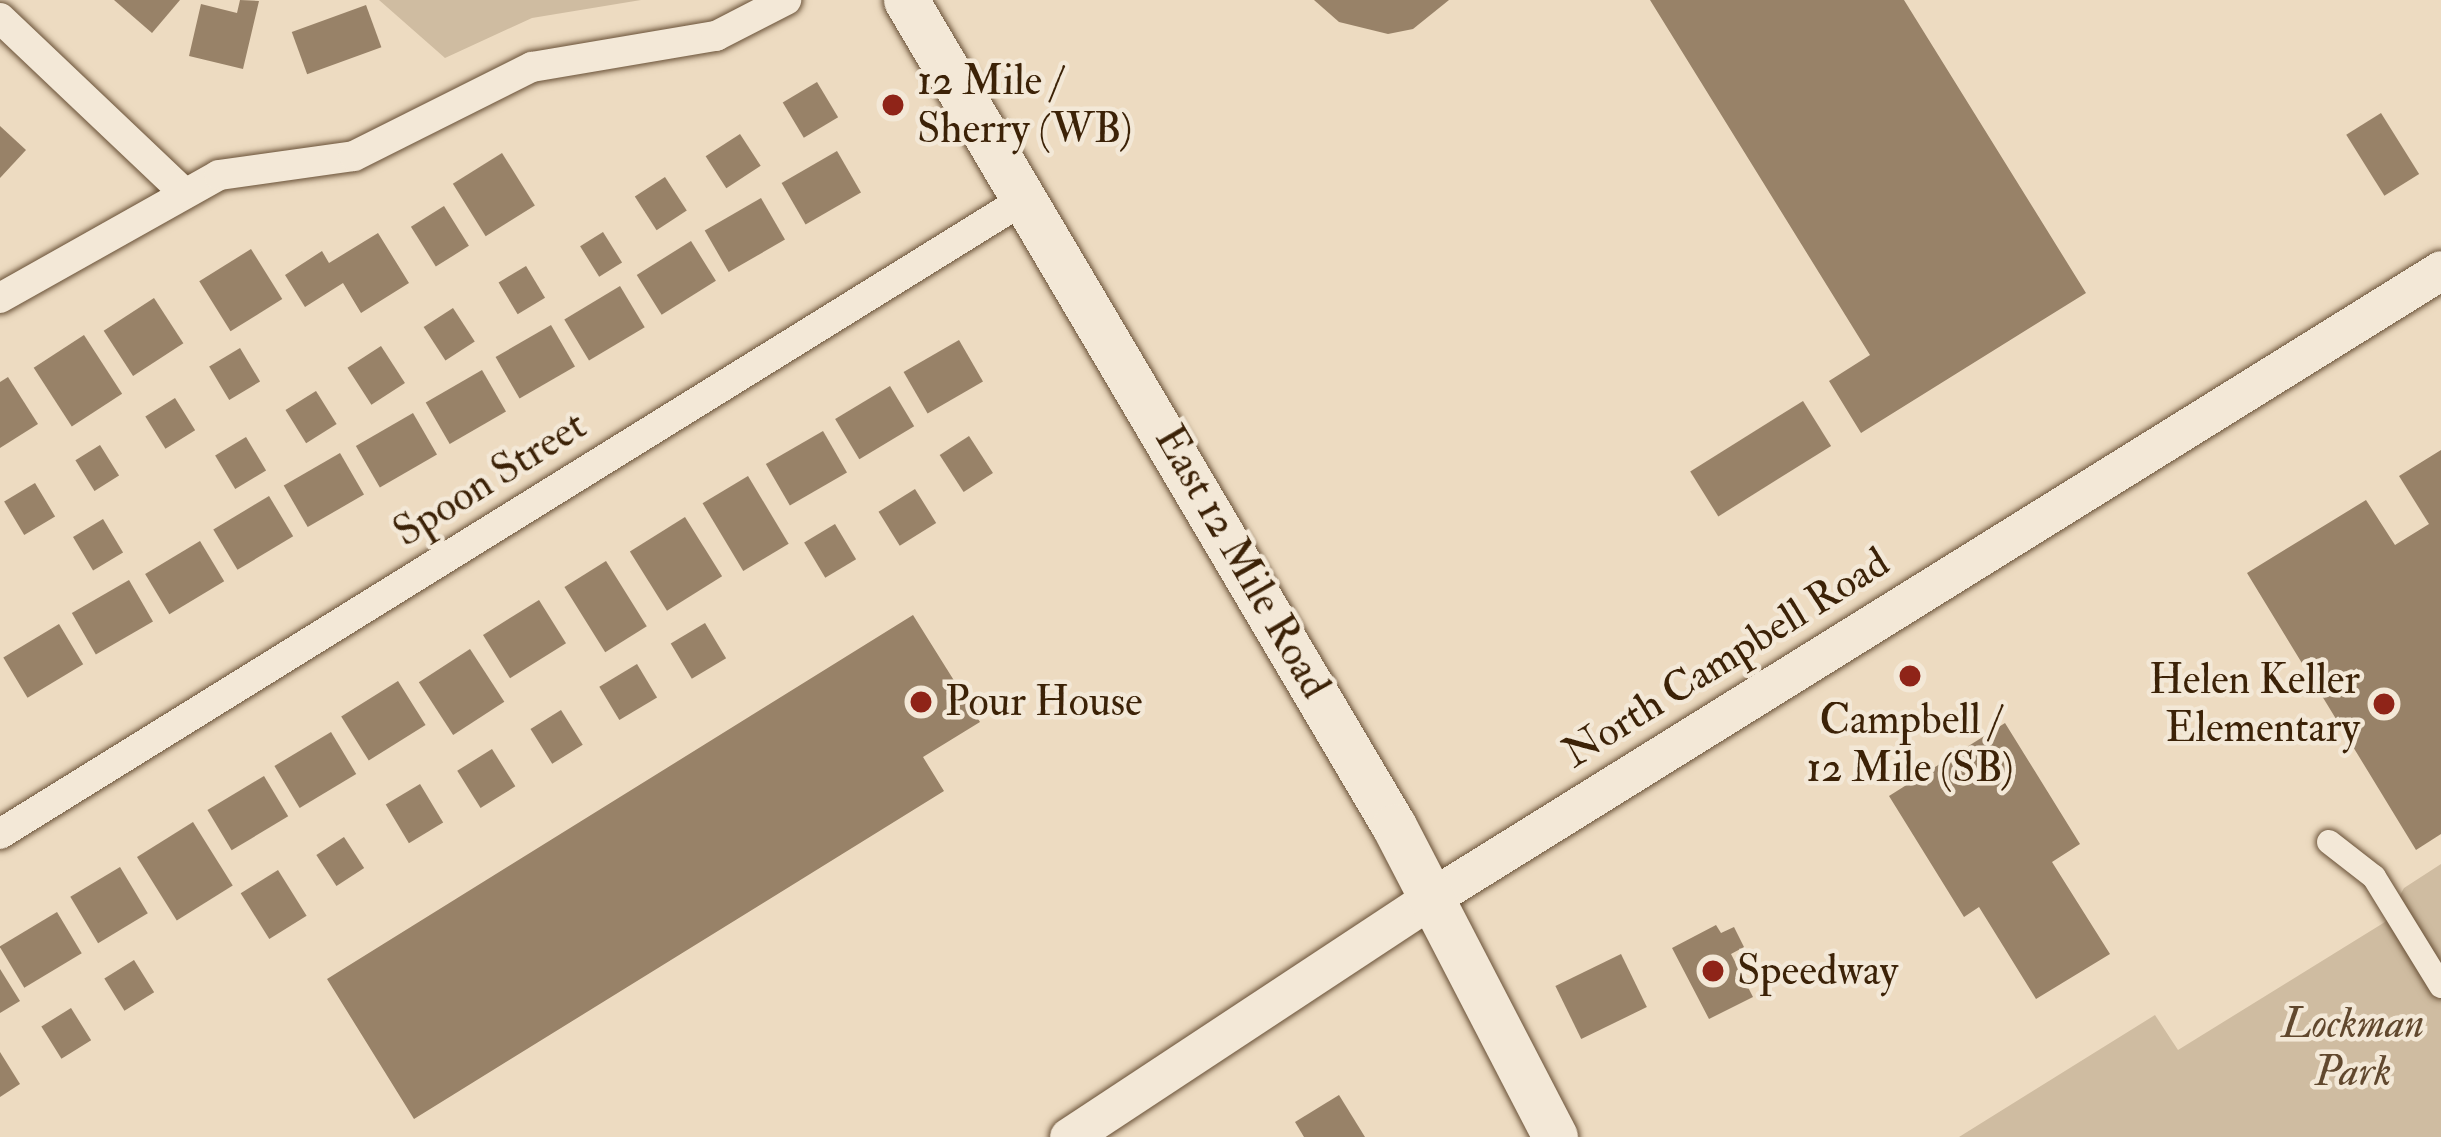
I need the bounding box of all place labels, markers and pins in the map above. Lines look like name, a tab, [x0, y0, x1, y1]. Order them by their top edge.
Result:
place label: 12 Mile / Sherry (WB)	[917, 56, 1133, 154]
marker: 12 Mile / Sherry (WB)	[880, 92, 906, 118]
place label: Helen Keller Elementary	[2149, 655, 2360, 754]
marker: Campbell / 12 Mile (SB)	[1897, 663, 1923, 689]
place label: Pour House	[945, 677, 1143, 727]
marker: Pour House	[908, 689, 934, 715]
marker: Helen Keller Elementary	[2371, 691, 2397, 717]
place label: Campbell / 12 Mile (SB)	[1806, 695, 2014, 794]
place label: Speedway	[1737, 946, 1898, 996]
marker: Speedway	[1700, 958, 1726, 984]

